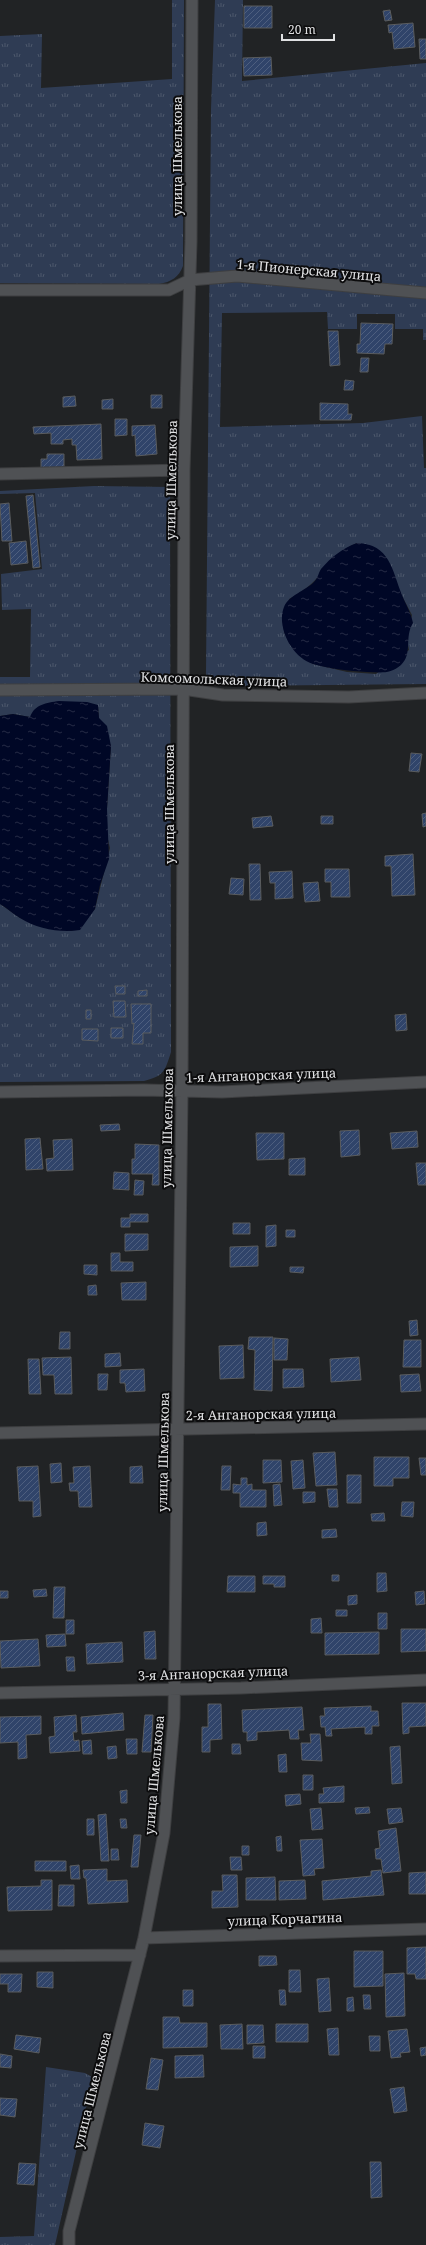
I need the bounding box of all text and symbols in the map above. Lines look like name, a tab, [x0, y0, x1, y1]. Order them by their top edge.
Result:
scale bar	[282, 16, 334, 42]
text: 20 m	[288, 21, 316, 38]
street label: улица Шмелькова	[168, 96, 186, 216]
street label: 1-я Пионерская улица	[236, 255, 382, 285]
street label: улица Шмелькова	[161, 420, 181, 540]
street label: Комсомольская улица	[140, 667, 288, 691]
street label: улица Шмелькова	[160, 744, 178, 864]
street label: 1-я Анганорская улица	[185, 1063, 337, 1087]
street label: улица Шмелькова	[157, 1068, 177, 1188]
street label: улица Шмелькова	[153, 1392, 173, 1512]
street label: 2-я Анганорская улица	[186, 1404, 336, 1424]
street label: 3-я Анганорская улица	[137, 1661, 289, 1685]
street label: улица Шмелькова	[140, 1714, 168, 1836]
street label: улица Корчагина	[227, 1908, 343, 1930]
street label: улица Шмелькова	[69, 2030, 115, 2150]

